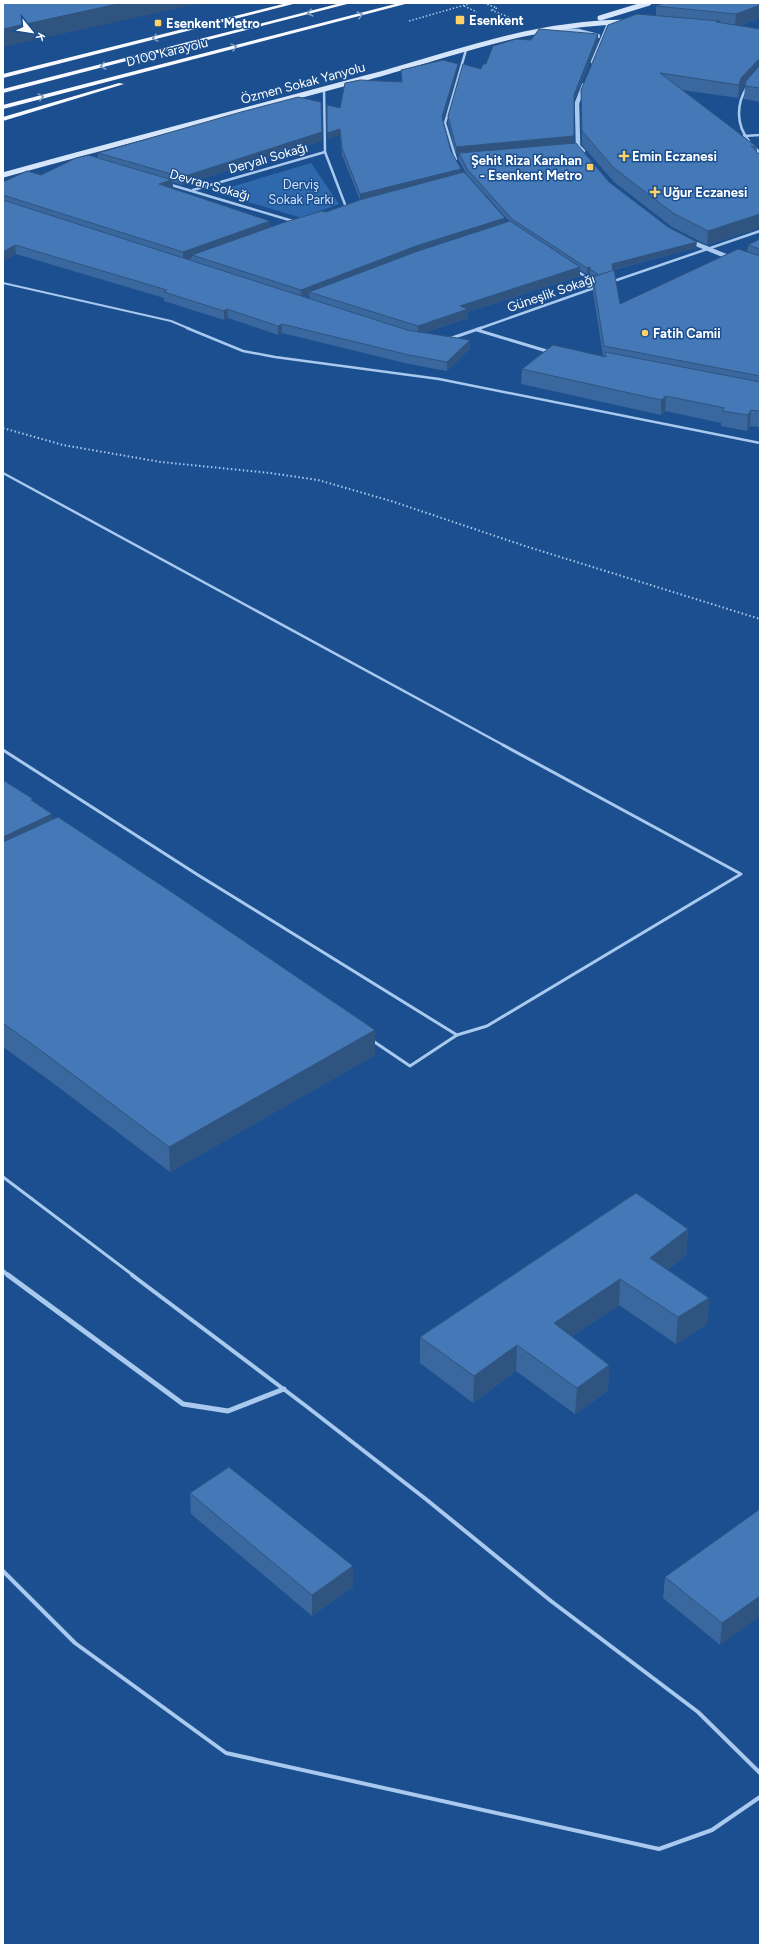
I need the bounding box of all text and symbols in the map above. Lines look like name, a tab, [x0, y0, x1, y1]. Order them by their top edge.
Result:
one-way arrow	[307, 8, 313, 16]
one-way arrow	[357, 11, 363, 19]
north arrow	[12, 12, 52, 52]
place label: Esenkent	[469, 13, 524, 28]
marker: Esenkent	[454, 14, 466, 26]
place label: Esenkent Metro	[166, 16, 260, 31]
marker: Esenkent Metro	[153, 18, 163, 28]
text: K	[32, 30, 48, 44]
one-way arrow	[152, 33, 159, 42]
street label: D100 Karayolu	[124, 35, 210, 69]
one-way arrow	[231, 44, 238, 52]
street label: Özmen Sokak Yanyolu	[239, 58, 367, 107]
one-way arrow	[100, 61, 106, 69]
one-way arrow	[38, 94, 44, 102]
street label: Deryalı Sokağı	[227, 140, 309, 176]
place label: Emin Eczanesi	[632, 149, 717, 164]
marker: Emin Eczanesi	[619, 151, 629, 161]
place label: Şehi̇t Riza Karahan - Esenkent Metro	[471, 153, 582, 183]
marker: Şehi̇t Riza Karahan - Esenkent Metro	[585, 162, 595, 172]
street label: Devran Sokağı	[168, 166, 252, 204]
park label: Derviş Sokak Parkı	[268, 177, 334, 207]
place label: Uğur Eczanesi	[663, 185, 747, 200]
marker: Uğur Eczanesi	[650, 187, 660, 197]
street label: Güneşlik Sokağı	[505, 271, 597, 315]
place label: Fatih Camii	[653, 326, 721, 341]
marker: Fatih Camii	[640, 328, 650, 338]

